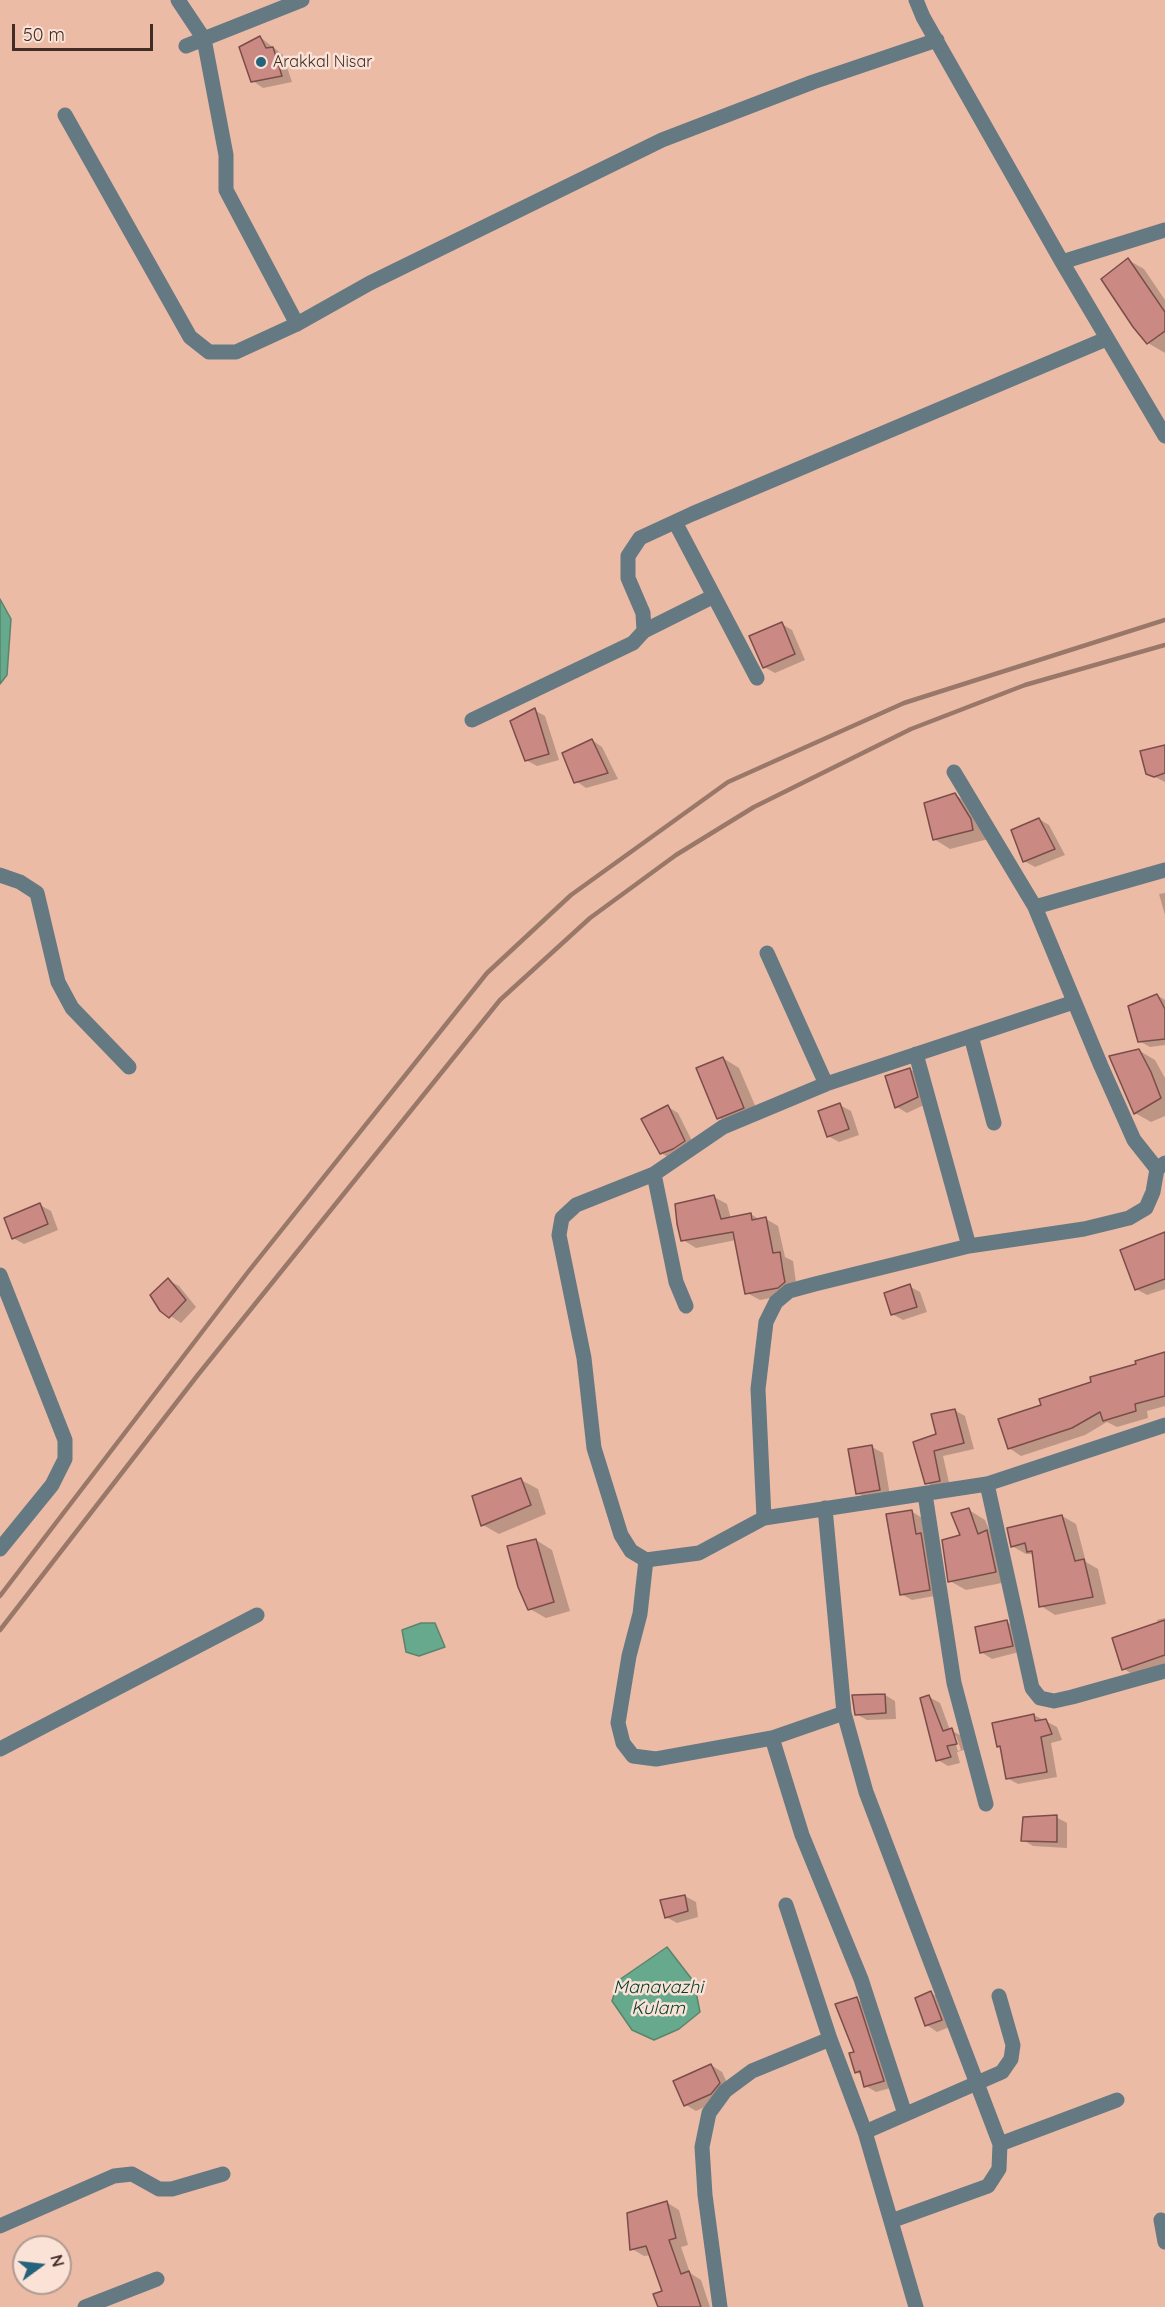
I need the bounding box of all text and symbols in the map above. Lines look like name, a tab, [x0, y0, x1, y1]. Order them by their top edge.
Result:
scale bar	[15, 12, 156, 50]
text: 50 m	[23, 23, 65, 46]
place label: Arakkal Nisar	[273, 52, 372, 72]
marker: Arakkal Nisar	[254, 55, 268, 69]
water label: Manavazhi Kulam	[613, 1977, 703, 2020]
north arrow	[12, 2235, 72, 2295]
text: N	[46, 2253, 69, 2269]

